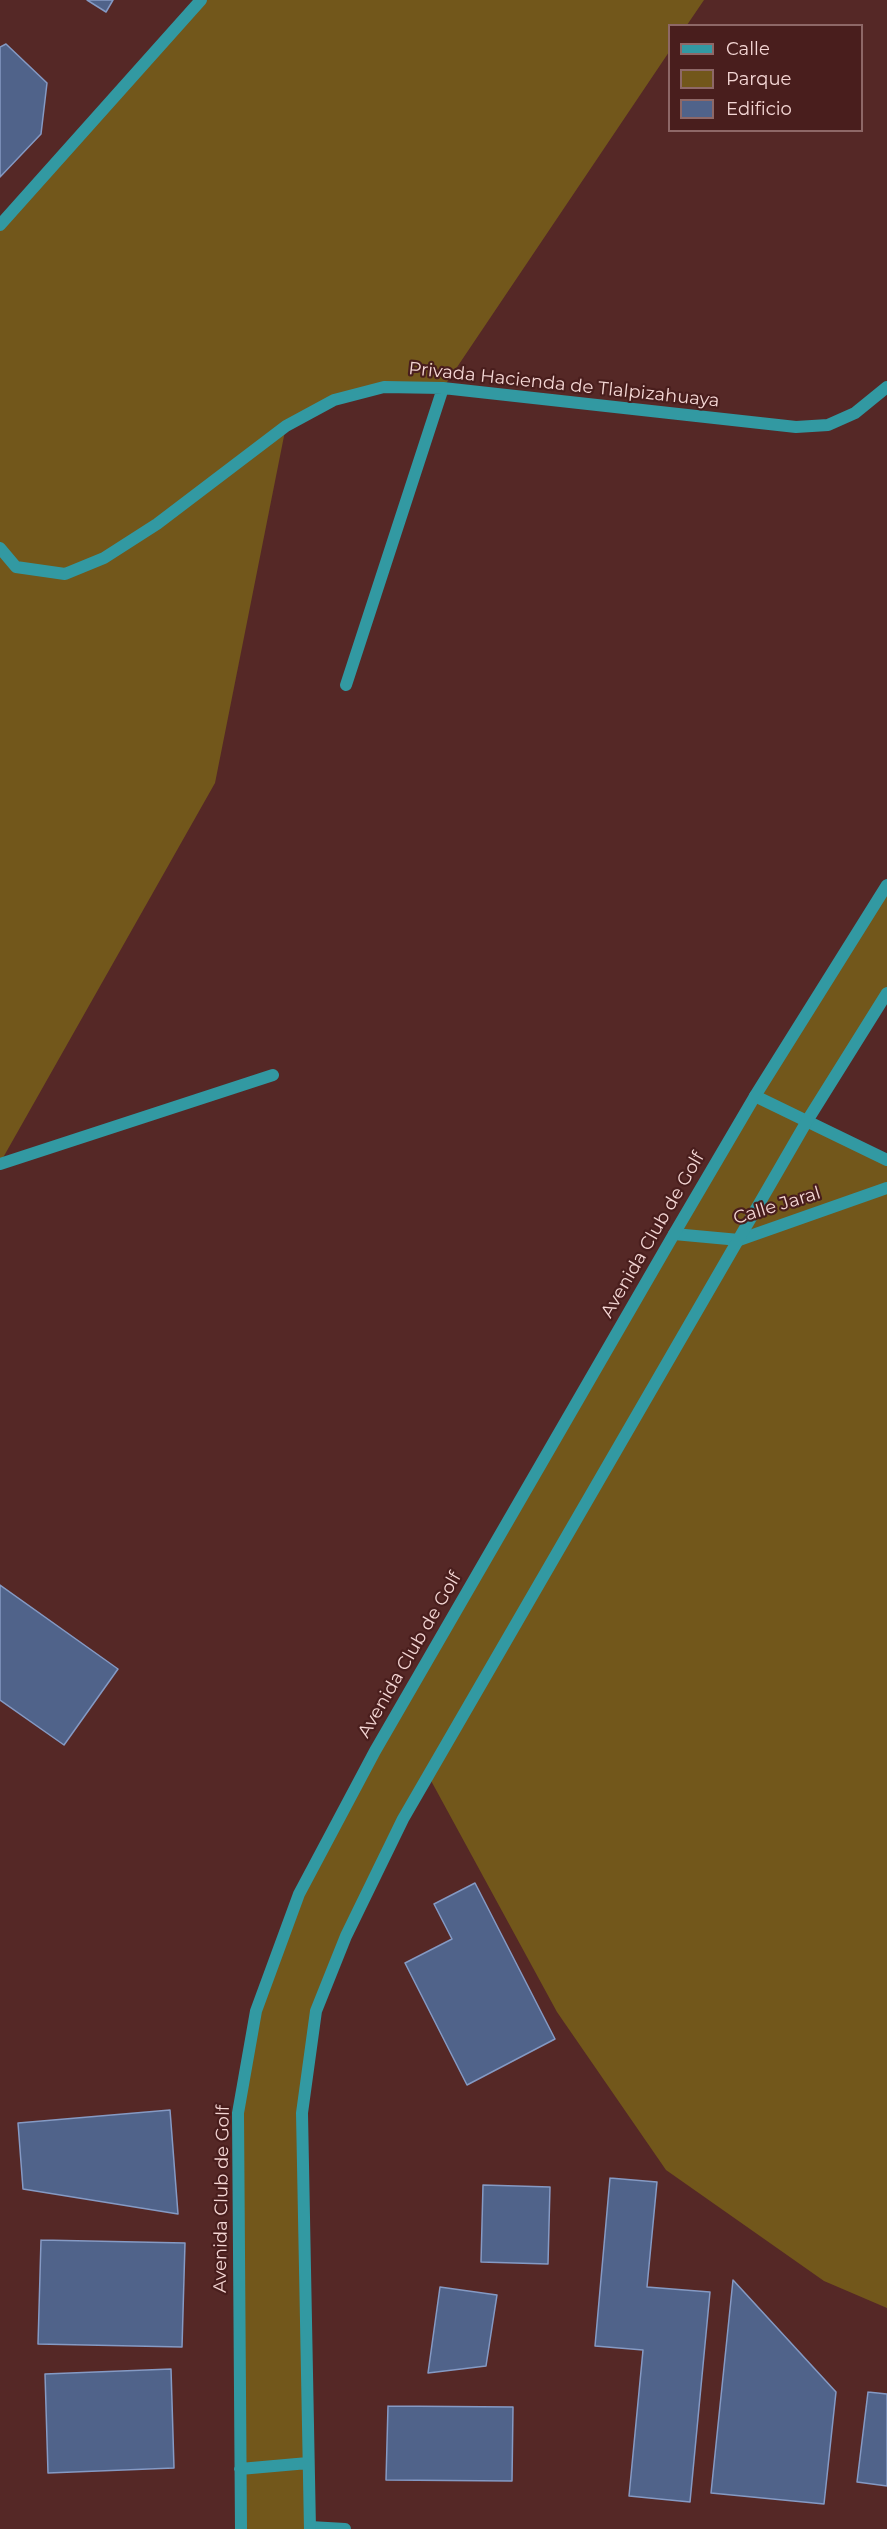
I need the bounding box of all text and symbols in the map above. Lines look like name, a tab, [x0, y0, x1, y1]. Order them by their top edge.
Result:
legend	[668, 24, 863, 132]
text: Calle	[726, 38, 770, 60]
text: Parque	[726, 68, 791, 90]
text: Edificio	[726, 98, 792, 120]
street label: Privada Hacienda de Tlalpizahuaya	[407, 358, 721, 412]
street label: Avenida Club de Golf	[597, 1148, 709, 1322]
street label: Calle Jaral	[731, 1183, 823, 1229]
street label: Avenida Club de Golf	[354, 1568, 466, 1742]
street label: Avenida Club de Golf	[210, 2105, 234, 2293]

